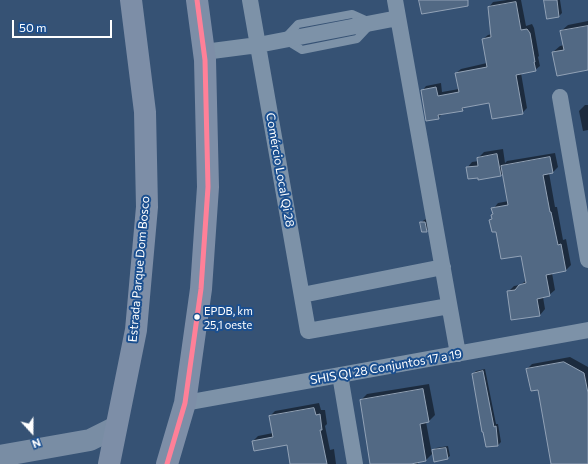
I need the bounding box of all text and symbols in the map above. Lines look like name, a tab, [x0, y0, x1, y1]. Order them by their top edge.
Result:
scale bar	[14, 12, 114, 38]
text: 50 m	[19, 20, 47, 34]
street label: Comércio Local Qi 28	[263, 112, 297, 228]
street label: Estrada Parque Dom Bosco	[125, 195, 153, 343]
place label: EPDB, km 25,1 oeste	[204, 304, 253, 330]
marker: EPDB, km 25,1 oeste	[192, 312, 202, 322]
street label: SHIS QI 28 Conjuntos 17 a 19	[309, 347, 463, 387]
north arrow	[12, 412, 52, 452]
text: N	[30, 436, 43, 451]

